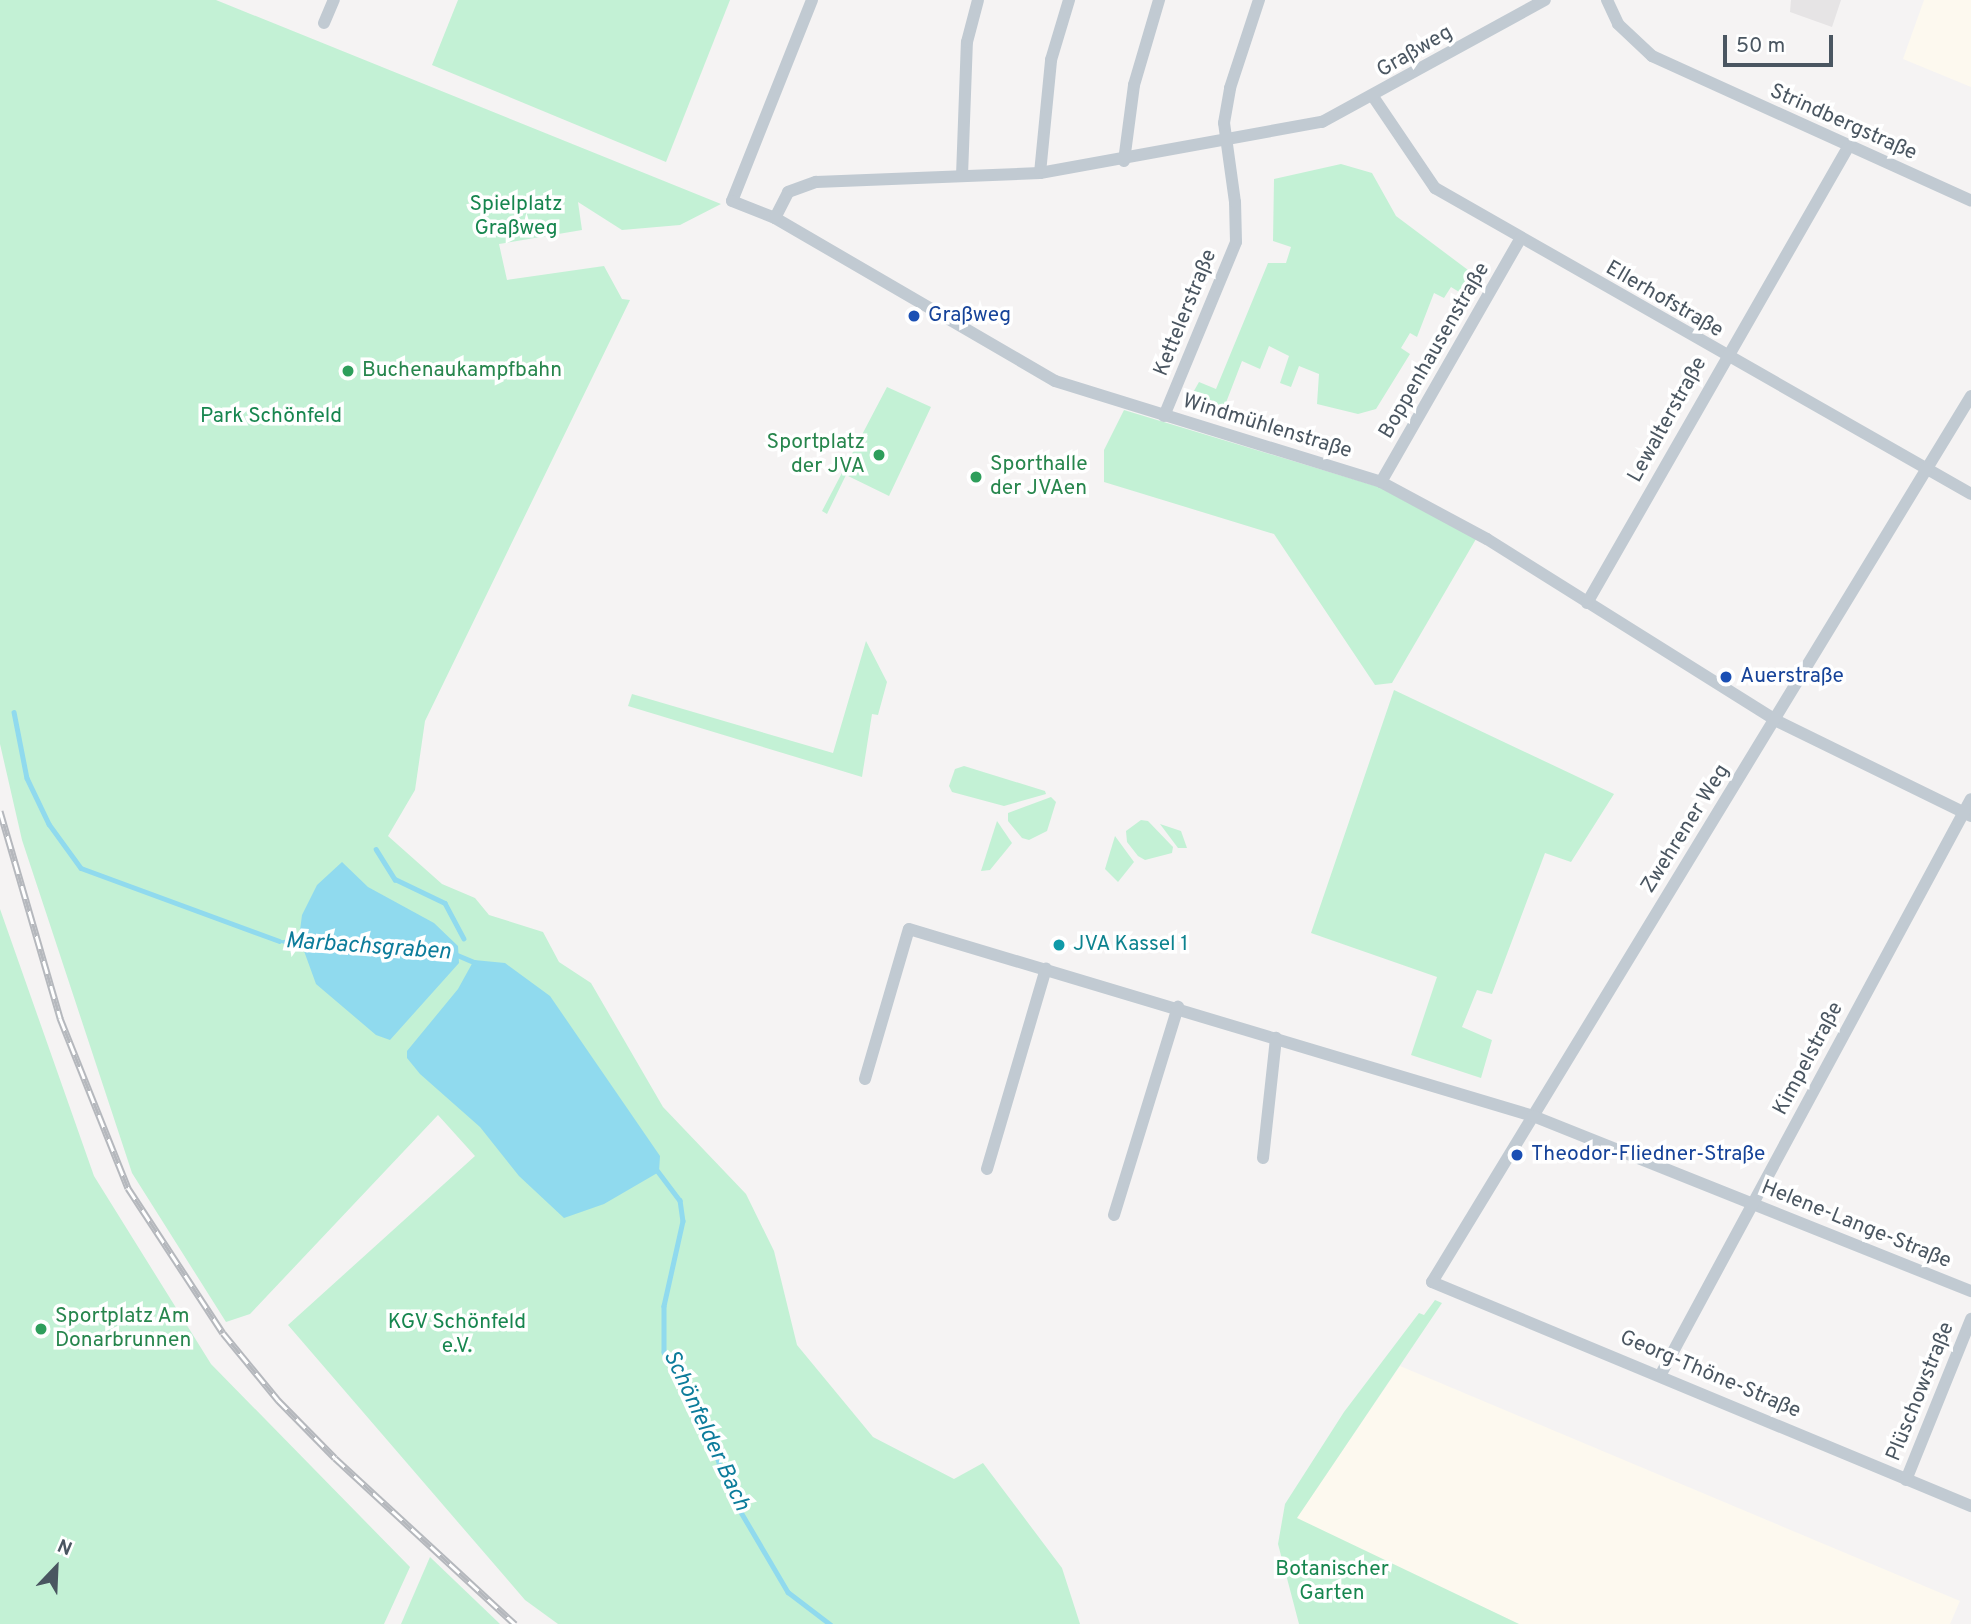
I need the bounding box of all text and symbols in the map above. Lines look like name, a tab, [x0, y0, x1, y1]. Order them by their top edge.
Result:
street label: Graßweg	[1373, 20, 1457, 84]
scale bar	[1726, 21, 1836, 65]
text: 50 m	[1736, 33, 1785, 60]
street label: Strindbergstraße	[1766, 79, 1920, 167]
park label: Spielplatz Graßweg	[469, 192, 563, 242]
street label: Kettelerstraße	[1149, 246, 1223, 380]
street label: Ellerhofstraße	[1601, 256, 1727, 344]
street label: Boppenhausenstraße	[1374, 259, 1496, 443]
place label: Graßweg	[928, 303, 1011, 329]
marker: Graßweg	[906, 308, 922, 324]
street label: Lewalterstraße	[1623, 353, 1713, 487]
place label: Buchenaukampfbahn	[362, 358, 562, 384]
marker: Buchenaukampfbahn	[340, 363, 356, 379]
street label: Windmühlenstraße	[1179, 389, 1355, 465]
park label: Park Schönfeld	[200, 404, 342, 430]
place label: Sportplatz der JVA	[767, 430, 865, 480]
marker: Sportplatz der JVA	[871, 447, 887, 463]
place label: Sporthalle der JVAen	[990, 452, 1088, 502]
marker: Sporthalle der JVAen	[968, 469, 984, 485]
place label: Auerstraße	[1740, 664, 1844, 690]
marker: Auerstraße	[1718, 669, 1734, 685]
street label: Zwehrener Weg	[1636, 760, 1736, 898]
water label: Marbachsgraben	[284, 928, 452, 968]
place label: JVA Kassel 1	[1073, 932, 1189, 958]
marker: JVA Kassel 1	[1051, 937, 1067, 953]
street label: Kimpelstraße	[1769, 998, 1849, 1120]
place label: Theodor-Fliedner-Straße	[1531, 1142, 1765, 1168]
marker: Theodor-Fliedner-Straße	[1509, 1147, 1525, 1163]
street label: Helene-Lange-Straße	[1757, 1175, 1955, 1275]
place label: Sportplatz Am Donarbrunnen	[55, 1304, 191, 1354]
park label: KGV Schönfeld e.V.	[387, 1310, 527, 1360]
street label: Plüschowstraße	[1882, 1319, 1960, 1465]
marker: Sportplatz Am Donarbrunnen	[33, 1321, 49, 1337]
street label: Georg-Thöne-Straße	[1616, 1326, 1804, 1424]
water label: Schönfelder Bach	[656, 1346, 754, 1516]
north arrow	[21, 1533, 91, 1603]
text: N	[53, 1535, 75, 1562]
park label: Botanischer Garten	[1275, 1557, 1389, 1607]

